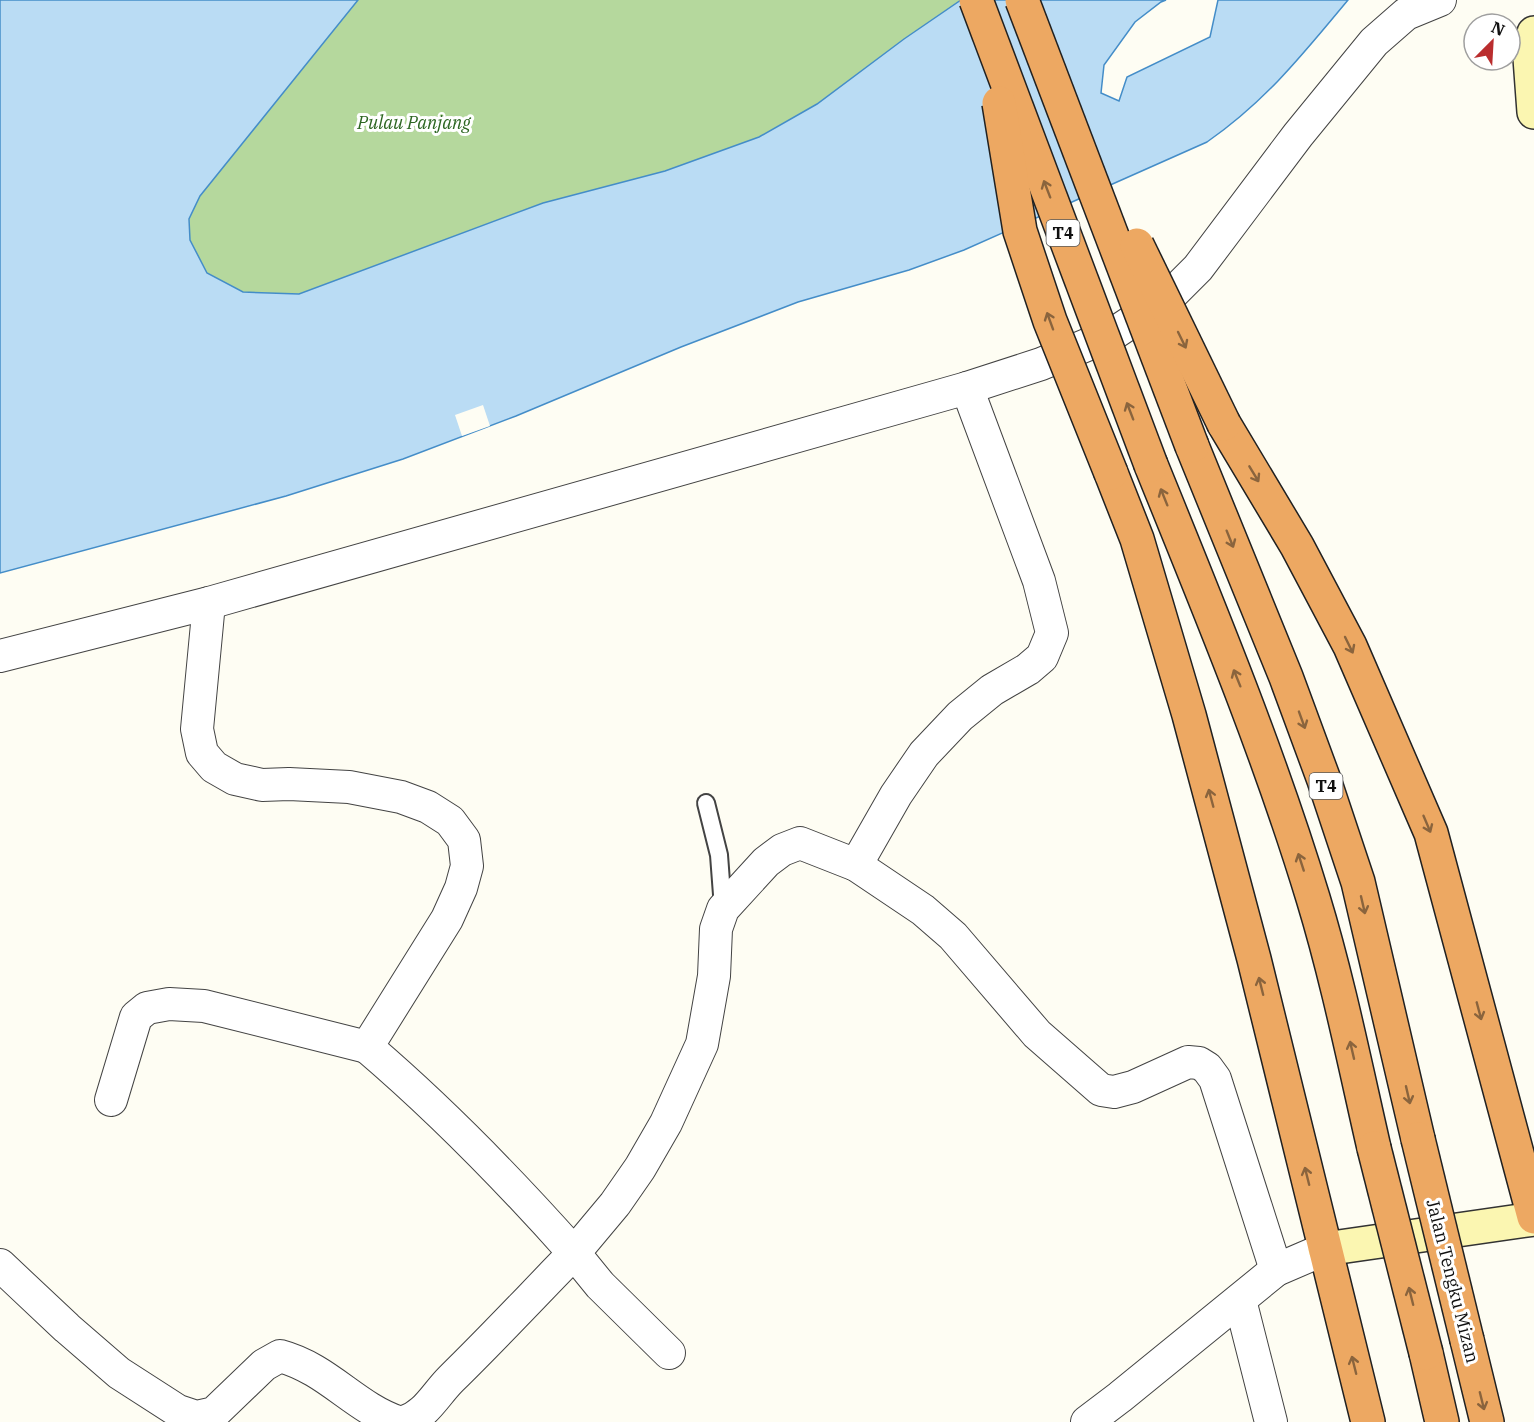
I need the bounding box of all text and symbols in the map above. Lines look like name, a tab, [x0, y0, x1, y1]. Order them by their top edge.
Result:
north arrow	[1462, 12, 1522, 72]
text: N	[1488, 17, 1508, 40]
park label: Pulau Panjang	[356, 111, 471, 134]
one-way arrow	[1040, 180, 1051, 199]
road number: T4	[1046, 220, 1080, 246]
one-way arrow	[1044, 312, 1055, 331]
one-way arrow	[1176, 331, 1188, 349]
one-way arrow	[1124, 402, 1135, 421]
one-way arrow	[1249, 465, 1261, 482]
one-way arrow	[1158, 489, 1169, 507]
one-way arrow	[1225, 529, 1236, 548]
one-way arrow	[1344, 635, 1355, 653]
one-way arrow	[1231, 669, 1242, 688]
one-way arrow	[1297, 710, 1308, 729]
road number: T4	[1310, 773, 1342, 799]
one-way arrow	[1205, 789, 1216, 808]
one-way arrow	[1422, 814, 1433, 832]
one-way arrow	[1295, 853, 1306, 872]
one-way arrow	[1358, 895, 1370, 914]
one-way arrow	[1255, 977, 1267, 996]
one-way arrow	[1474, 1002, 1485, 1021]
one-way arrow	[1346, 1041, 1357, 1061]
one-way arrow	[1402, 1085, 1414, 1104]
one-way arrow	[1301, 1167, 1313, 1186]
street label: Jalan Tengku Mizan	[1421, 1197, 1485, 1365]
one-way arrow	[1405, 1287, 1417, 1306]
one-way arrow	[1347, 1356, 1359, 1375]
one-way arrow	[1476, 1391, 1488, 1410]

